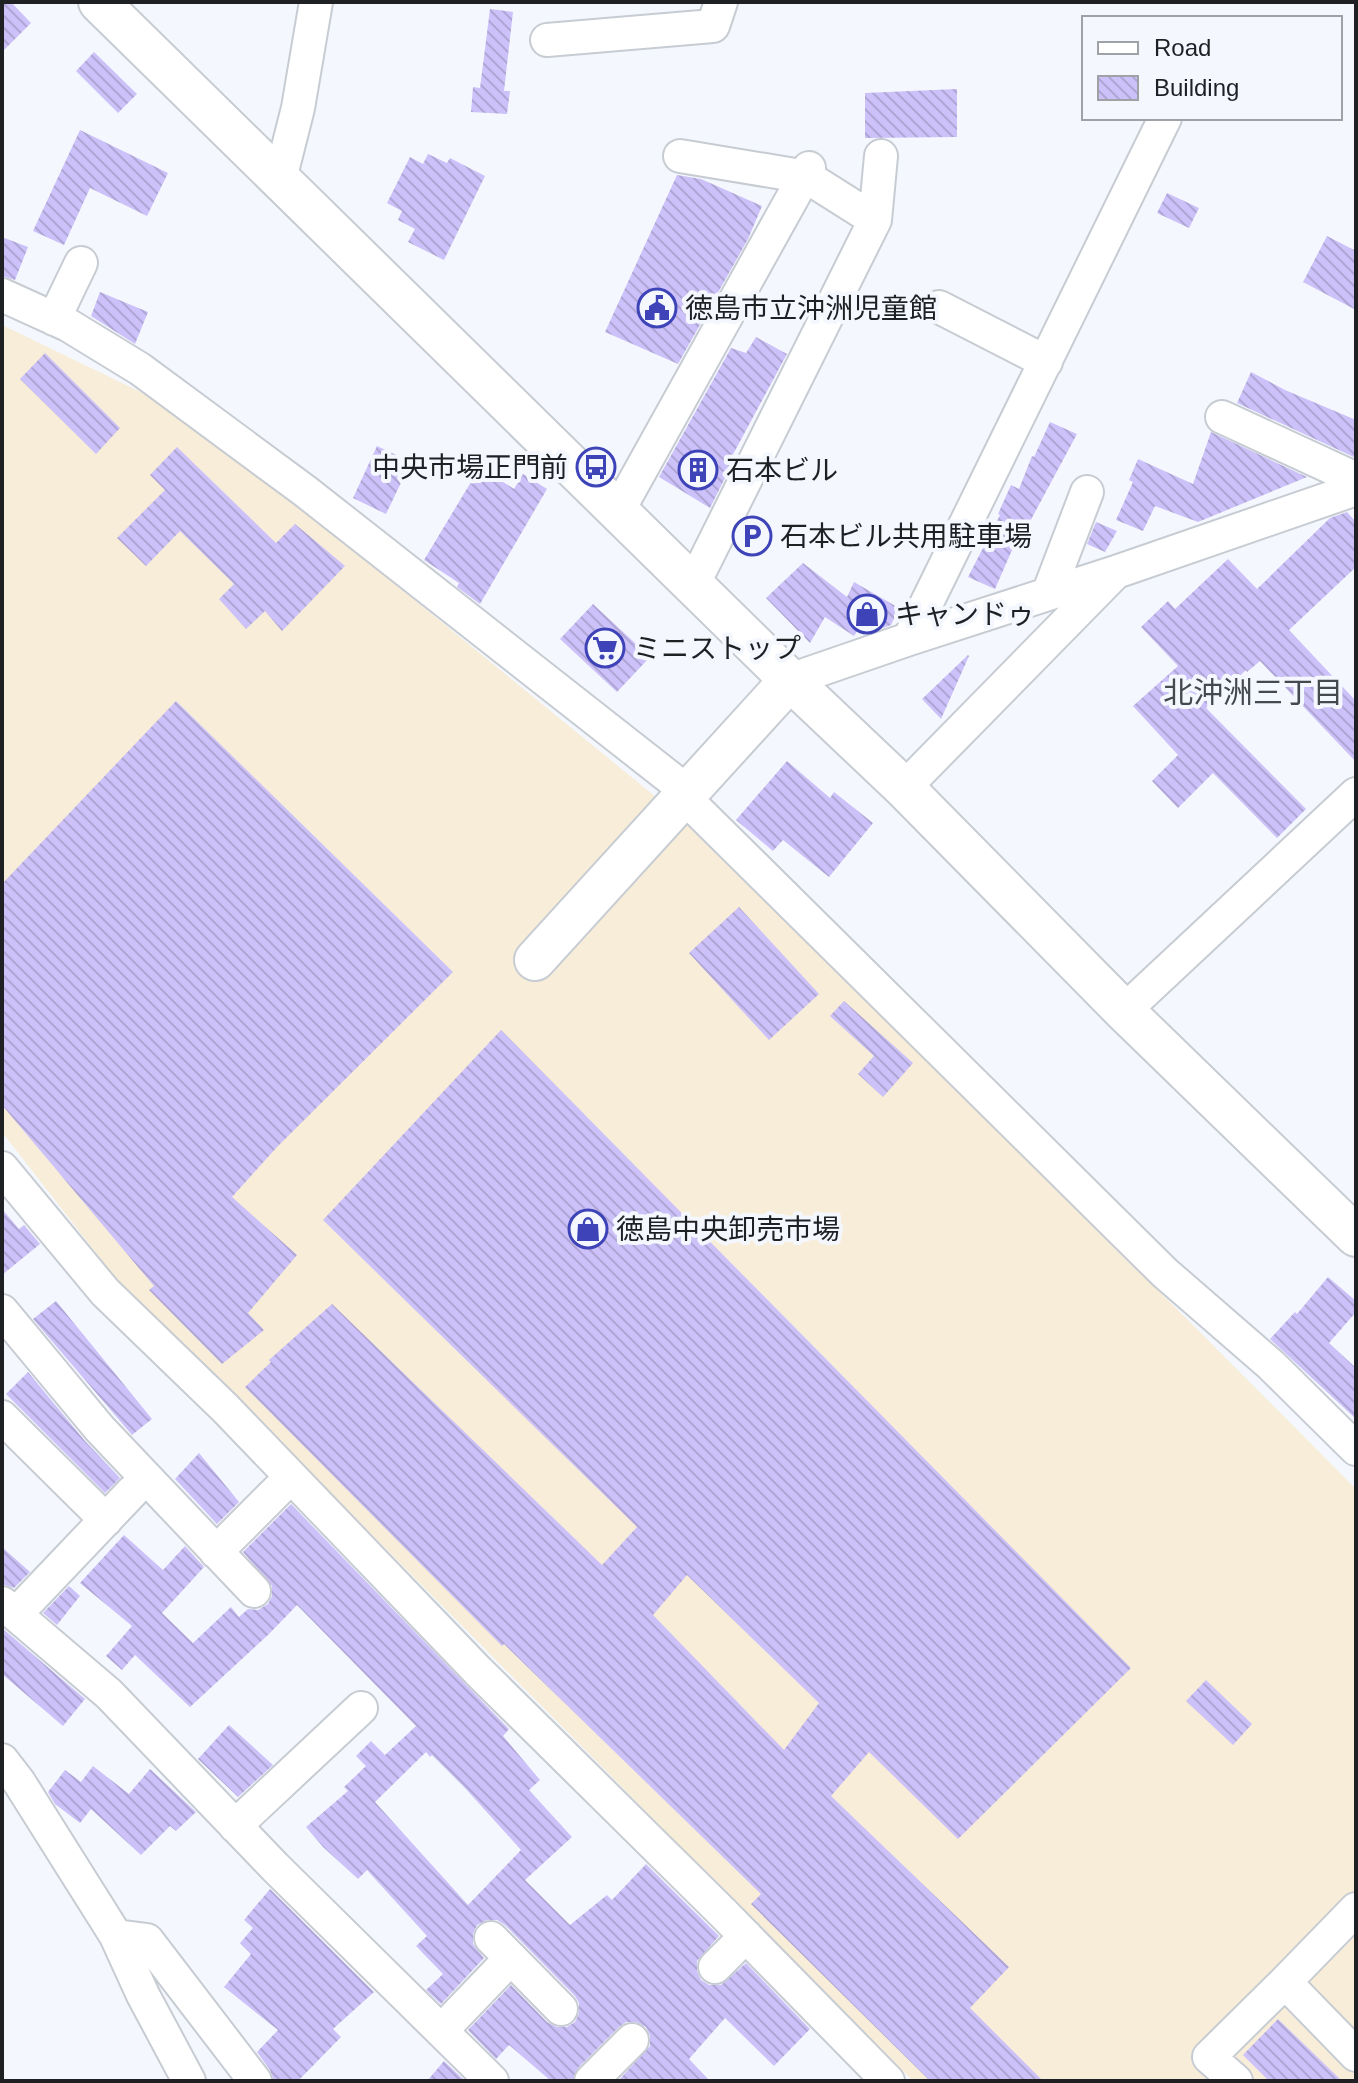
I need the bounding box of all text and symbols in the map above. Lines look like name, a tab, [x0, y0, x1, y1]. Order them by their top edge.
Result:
legend	[1082, 16, 1342, 120]
text: Road	[1154, 34, 1211, 61]
text: Building	[1154, 74, 1239, 101]
public building icon: 徳島市立沖洲児童館	[636, 287, 678, 329]
place label: 徳島市立沖洲児童館	[685, 293, 937, 324]
bus stop icon: 中央市場正門前	[575, 446, 617, 488]
building icon: 石本ビル	[677, 449, 719, 491]
place label: 中央市場正門前	[372, 452, 568, 483]
place label: 石本ビル	[726, 455, 838, 486]
parking icon: 石本ビル共用駐車場	[731, 515, 773, 557]
place label: 石本ビル共用駐車場	[780, 521, 1032, 552]
shop icon: キャンドゥ	[846, 593, 888, 635]
place label: キャンドゥ	[895, 599, 1035, 630]
supermarket icon: ミニストップ	[584, 627, 626, 669]
place label: ミニストップ	[633, 633, 801, 664]
district label: 北沖洲三丁目	[1163, 676, 1343, 709]
shop icon: 徳島中央卸売市場	[567, 1208, 609, 1250]
place label: 徳島中央卸売市場	[616, 1214, 840, 1245]

